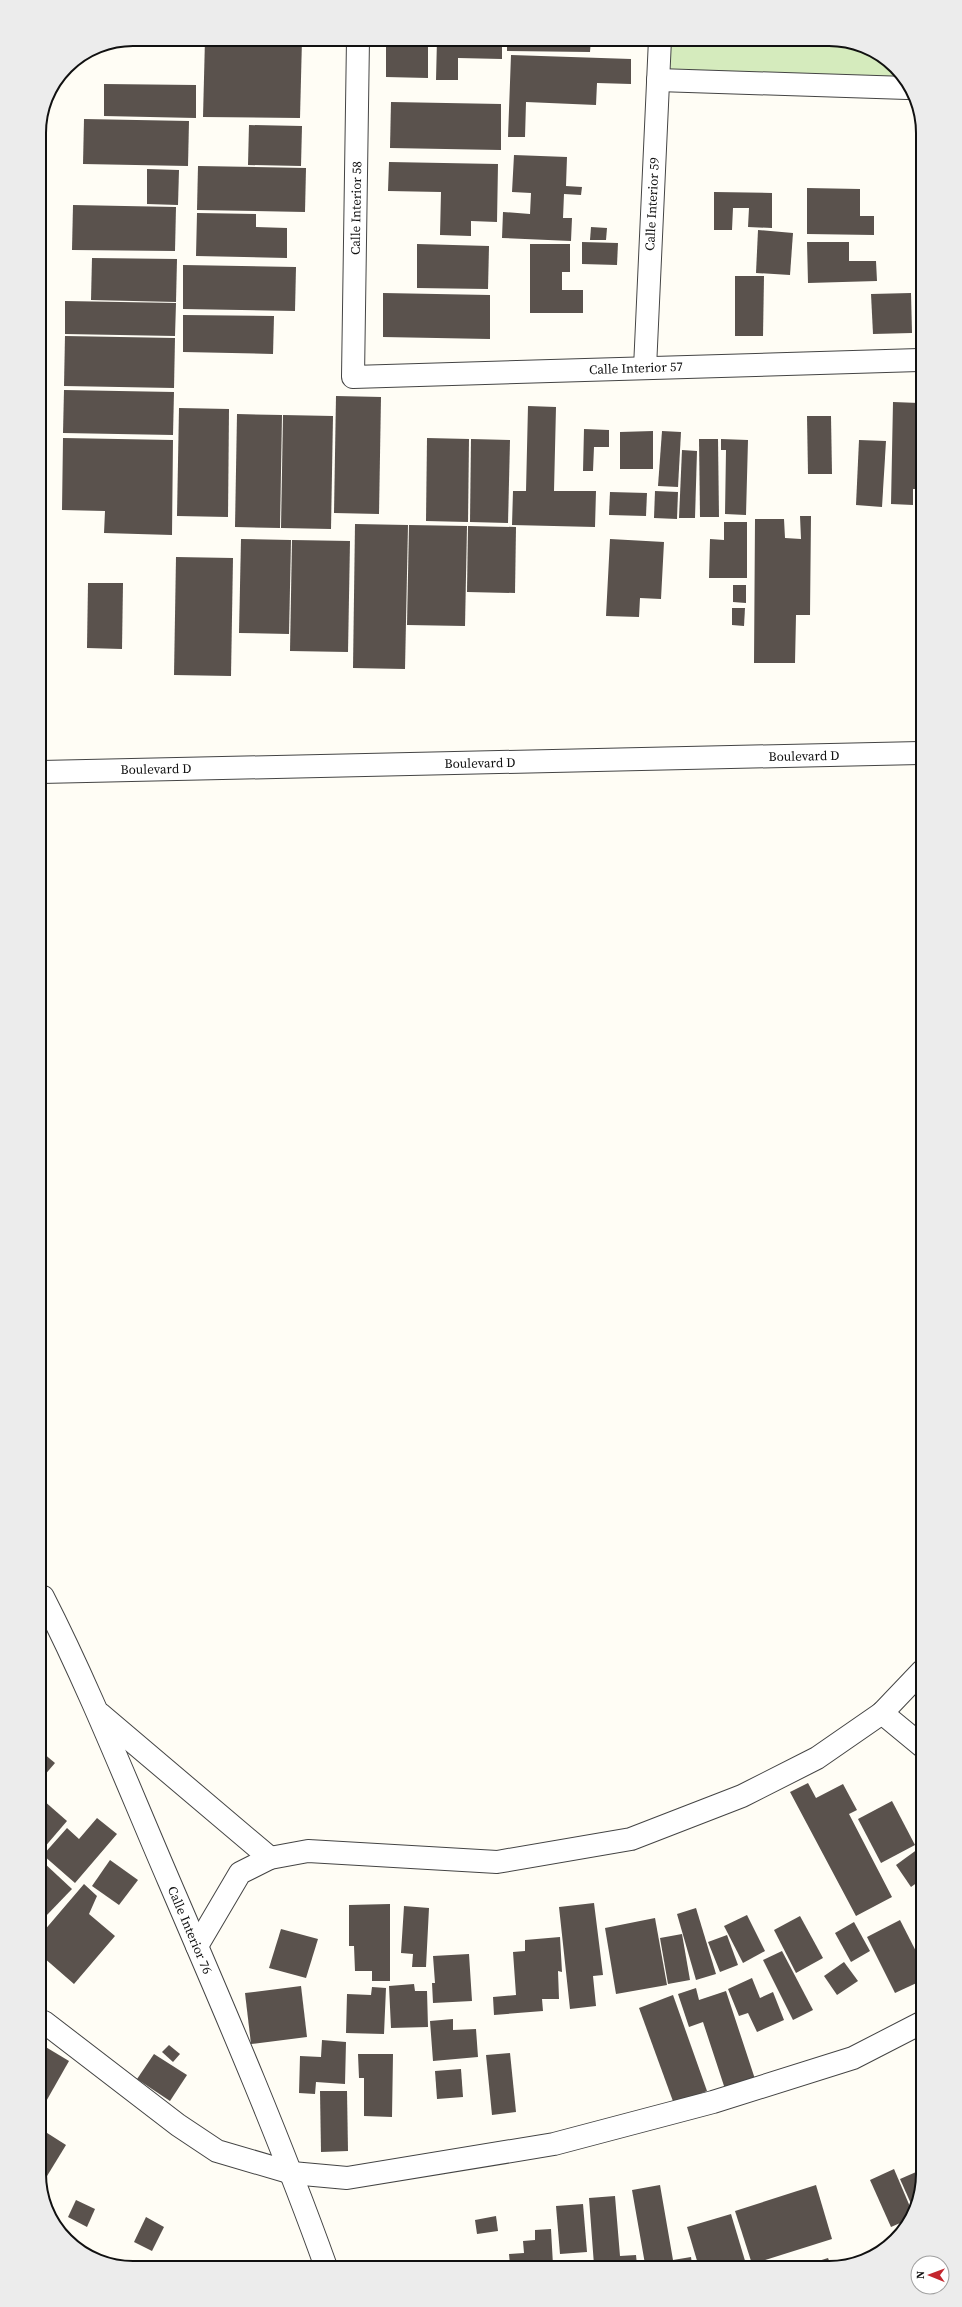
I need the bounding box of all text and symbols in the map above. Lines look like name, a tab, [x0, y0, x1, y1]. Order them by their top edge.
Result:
street label: Calle Interior 59	[641, 157, 663, 251]
street label: Calle Interior 58	[347, 161, 365, 255]
street label: Calle Interior 57	[589, 358, 684, 378]
street label: Boulevard D	[768, 747, 840, 765]
street label: Boulevard D	[444, 754, 516, 772]
street label: Boulevard D	[120, 760, 192, 778]
street label: Calle Interior 76	[164, 1884, 216, 1976]
north arrow	[910, 2255, 950, 2295]
text: N	[913, 2271, 928, 2279]

